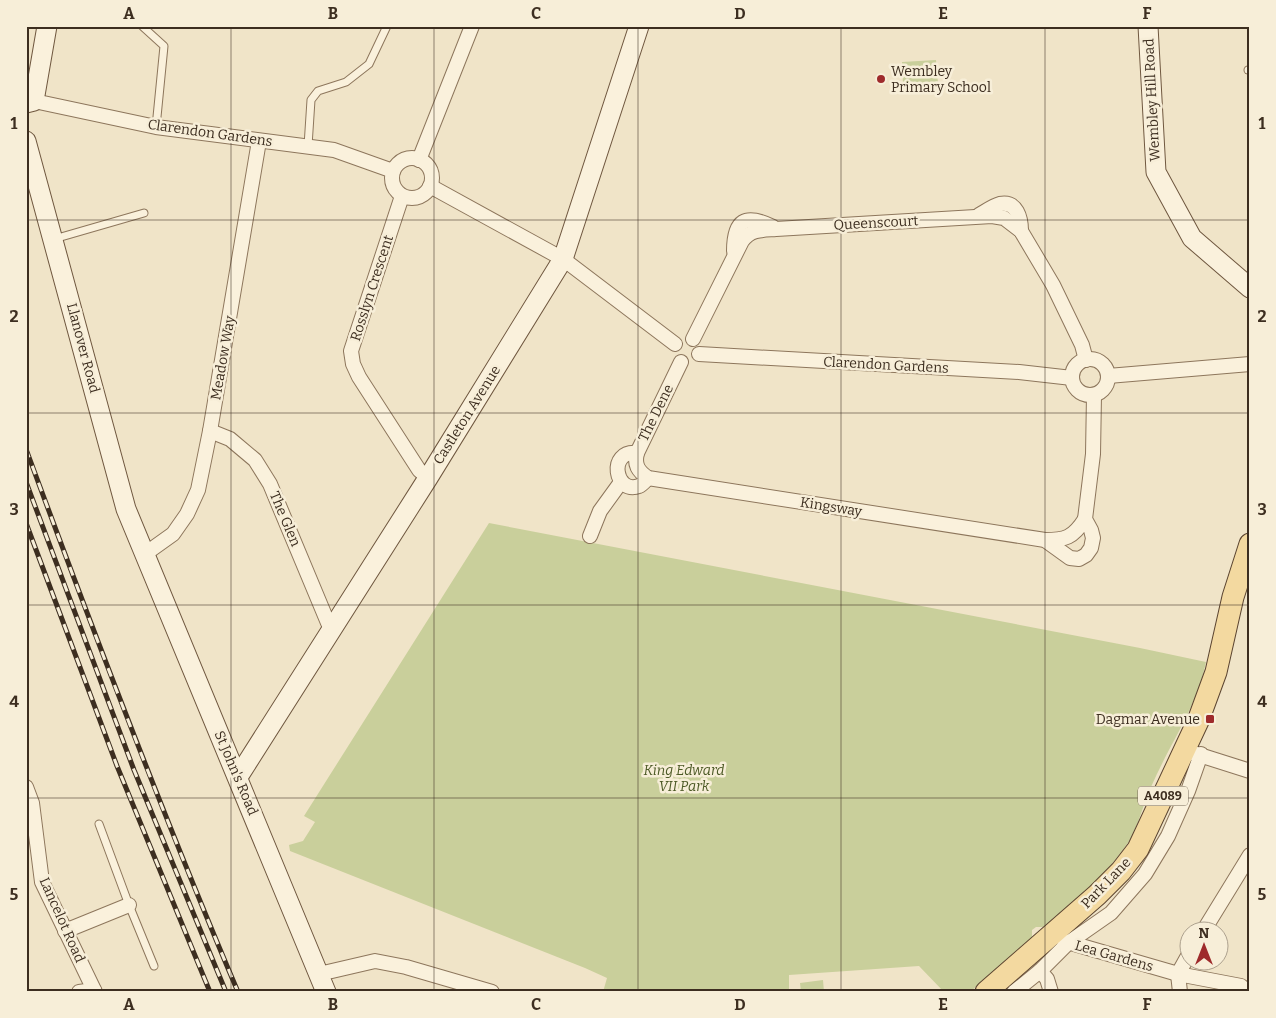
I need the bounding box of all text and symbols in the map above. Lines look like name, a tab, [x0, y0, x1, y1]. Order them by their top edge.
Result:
text: A	[123, 4, 135, 23]
text: B	[328, 4, 338, 23]
text: C	[531, 4, 541, 23]
text: D	[734, 4, 746, 23]
text: E	[938, 4, 948, 23]
text: F	[1143, 4, 1152, 23]
street label: Wembley Hill Road	[1140, 38, 1164, 162]
place label: Wembley Primary School	[891, 63, 991, 96]
marker: Wembley Primary School	[875, 73, 887, 85]
text: 1	[11, 114, 18, 133]
text: 1	[1259, 114, 1266, 133]
street label: Clarendon Gardens	[147, 116, 273, 150]
street label: Queenscourt	[833, 212, 919, 234]
street label: Rosslyn Crescent	[347, 233, 397, 343]
street label: Llanover Road	[63, 301, 103, 395]
text: 2	[9, 307, 19, 326]
text: 2	[1257, 307, 1267, 326]
street label: Meadow Way	[207, 314, 239, 402]
street label: Clarendon Gardens	[823, 353, 949, 377]
street label: Castleton Avenue	[430, 362, 504, 468]
street label: The Dene	[635, 382, 677, 444]
street label: The Glen	[266, 489, 304, 549]
street label: Kingsway	[799, 494, 864, 520]
text: 3	[9, 500, 19, 519]
text: 3	[1257, 500, 1267, 519]
text: 4	[9, 692, 19, 711]
text: 4	[1257, 692, 1267, 711]
place label: Dagmar Avenue	[1096, 711, 1200, 728]
marker: Dagmar Avenue	[1204, 713, 1216, 725]
street label: St John's Road	[211, 728, 261, 818]
park label: King Edward VII Park	[643, 762, 725, 795]
road number: A4089	[1138, 786, 1188, 806]
street label: Park Lane	[1078, 854, 1134, 912]
street label: Lancelot Road	[36, 875, 88, 965]
text: 5	[10, 885, 19, 904]
text: 5	[1258, 885, 1267, 904]
north arrow	[1178, 920, 1228, 970]
text: N	[1199, 925, 1210, 942]
street label: Lea Gardens	[1073, 937, 1155, 975]
text: A	[123, 995, 135, 1014]
text: B	[328, 995, 338, 1014]
text: C	[531, 995, 541, 1014]
text: D	[734, 995, 746, 1014]
text: E	[938, 995, 948, 1014]
text: F	[1143, 995, 1152, 1014]

